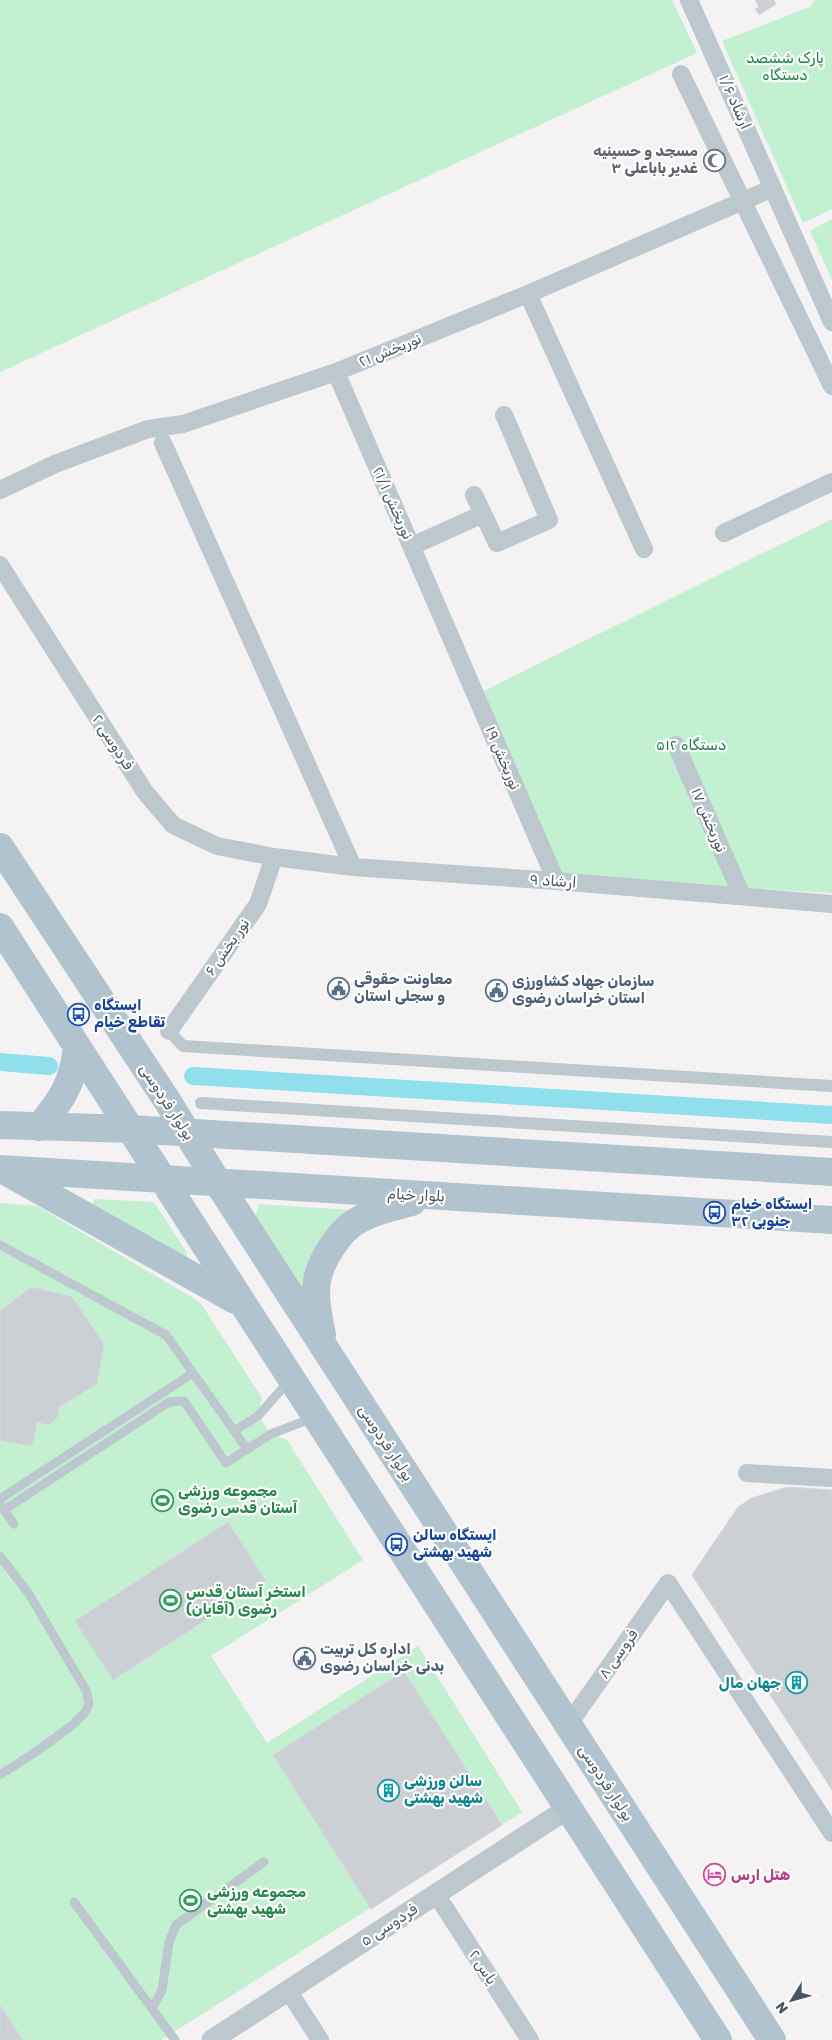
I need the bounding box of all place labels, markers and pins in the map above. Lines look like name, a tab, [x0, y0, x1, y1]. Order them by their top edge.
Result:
place label: مسجد و حسینیه غدیر باباعلی ۳	[593, 142, 699, 177]
mosque icon: مسجد و حسینیه غدیر باباعلی ۳	[702, 148, 726, 172]
place label: معاونت حقوقی و سجلی استان	[354, 970, 453, 1005]
place label: سازمان جهاد کشاورزی استان خراسان رضوی	[512, 972, 654, 1007]
public building icon: معاونت حقوقی و سجلی استان	[326, 976, 350, 1000]
public building icon: سازمان جهاد کشاورزی استان خراسان رضوی	[484, 978, 508, 1002]
place label: ایستگاه تقاطع خیام	[94, 996, 166, 1033]
bus stop icon: ایستگاه تقاطع خیام	[66, 1002, 90, 1026]
place label: ایستگاه خیام جنوبی ۳۲	[731, 1195, 813, 1230]
bus stop icon: ایستگاه خیام جنوبی ۳۲	[703, 1201, 727, 1225]
place label: مجموعه ورزشی آستان قدس رضوی	[178, 1482, 298, 1517]
sports icon: مجموعه ورزشی آستان قدس رضوی	[150, 1488, 174, 1512]
place label: ایستگاه سالن شهید بهشتی	[413, 1526, 497, 1561]
bus stop icon: ایستگاه سالن شهید بهشتی	[385, 1532, 409, 1556]
place label: استخر آستان قدس رضوی (آقایان)	[186, 1583, 306, 1618]
sports icon: استخر آستان قدس رضوی (آقایان)	[158, 1589, 182, 1613]
place label: اداره کل تربیت بدنی خراسان رضوی	[320, 1640, 444, 1675]
public building icon: اداره کل تربیت بدنی خراسان رضوی	[292, 1646, 316, 1670]
building icon: جهان مال	[785, 1671, 809, 1695]
place label: جهان مال	[719, 1674, 781, 1692]
place label: سالن ورزشی شهید بهشتی	[404, 1772, 483, 1807]
building icon: سالن ورزشی شهید بهشتی	[376, 1778, 400, 1802]
hotel icon: هتل ارس	[703, 1863, 727, 1887]
place label: هتل ارس	[731, 1866, 790, 1884]
place label: مجموعه ورزشی شهید بهشتی	[207, 1883, 307, 1918]
sports icon: مجموعه ورزشی شهید بهشتی	[179, 1889, 203, 1913]

